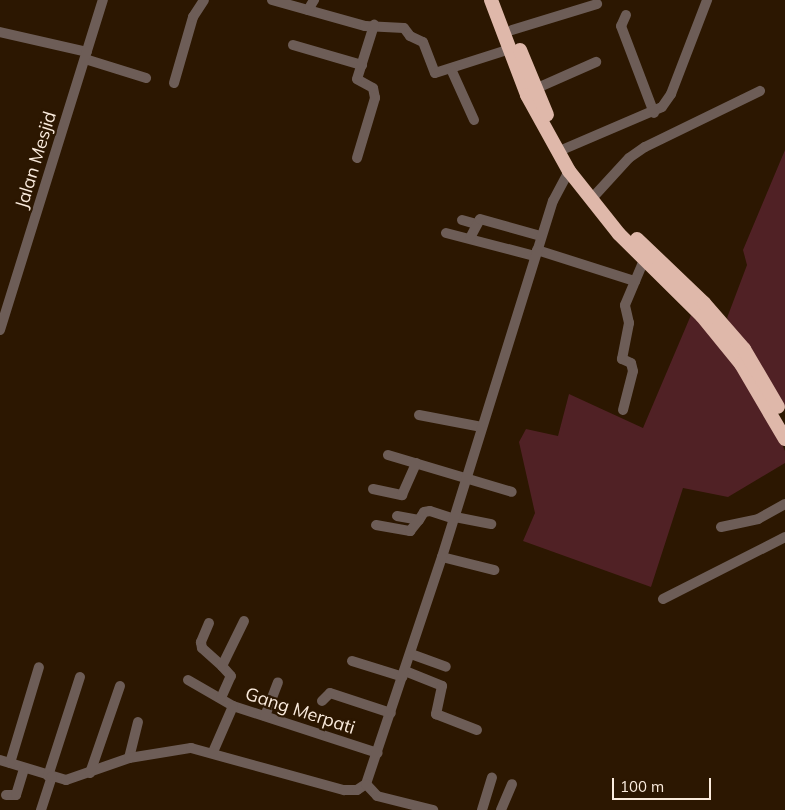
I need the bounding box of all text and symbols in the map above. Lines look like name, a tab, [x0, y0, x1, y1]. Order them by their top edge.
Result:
street label: Jalan Mesjid	[11, 109, 61, 211]
street label: Gang Merpati	[242, 683, 358, 739]
scale bar	[615, 768, 714, 800]
text: 100 m	[620, 777, 664, 796]

